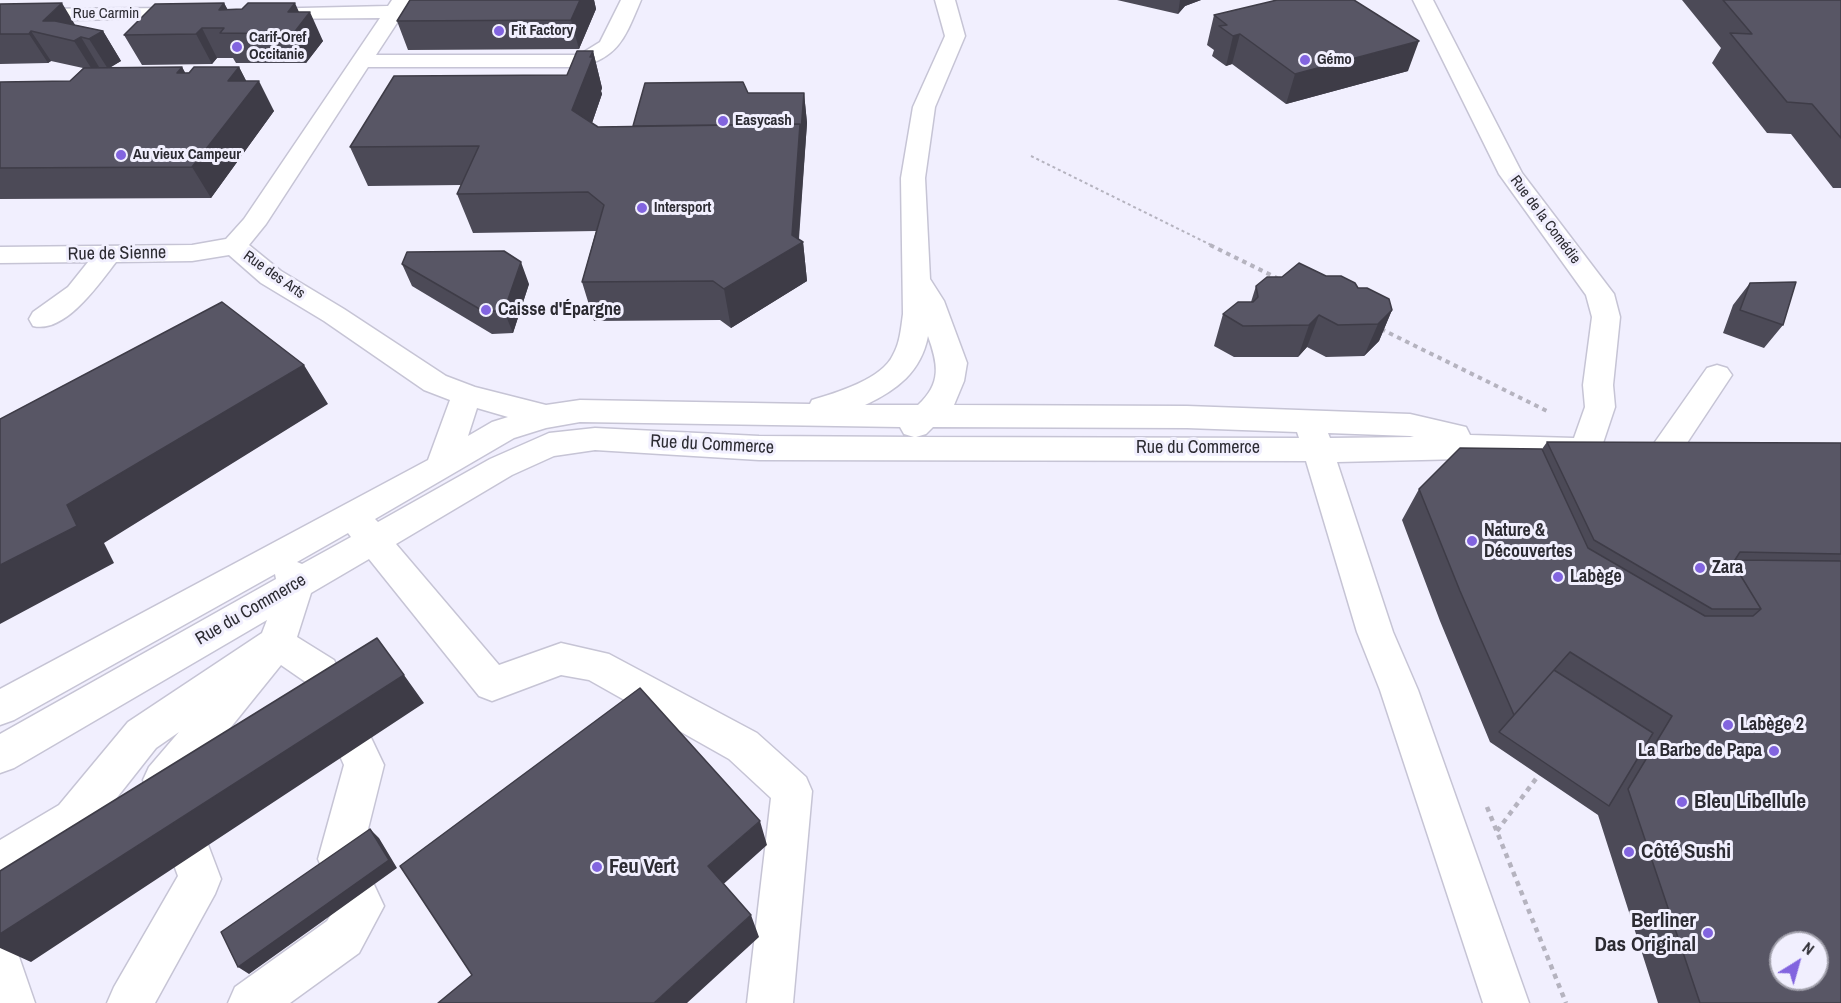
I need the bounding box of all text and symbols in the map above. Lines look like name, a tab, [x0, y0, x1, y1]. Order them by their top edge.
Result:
street label: Rue Carmin	[73, 5, 139, 23]
place label: Fit Factory	[511, 22, 573, 40]
marker: Fit Factory	[492, 24, 506, 38]
place label: Carif-Oref Occitanie	[249, 29, 306, 64]
marker: Carif-Oref Occitanie	[230, 40, 244, 54]
place label: Gémo	[1317, 51, 1352, 69]
marker: Gémo	[1298, 53, 1312, 67]
place label: Easycash	[735, 112, 792, 130]
marker: Easycash	[716, 114, 730, 128]
place label: Au vieux Campeur	[133, 146, 241, 164]
marker: Au vieux Campeur	[114, 148, 128, 162]
street label: Rue de la Comédie	[1506, 172, 1584, 268]
place label: Intersport	[654, 199, 711, 217]
marker: Intersport	[635, 201, 649, 215]
street label: Rue de Sienne	[68, 242, 166, 266]
street label: Rue des Arts	[240, 247, 308, 303]
place label: Caisse d'Épargne	[498, 299, 621, 321]
marker: Caisse d'Épargne	[479, 303, 493, 317]
street label: Rue du Commerce	[650, 431, 774, 459]
street label: Rue du Commerce	[1136, 437, 1260, 459]
place label: Nature & Découvertes	[1484, 520, 1573, 562]
marker: Nature & Découvertes	[1465, 534, 1479, 548]
place label: Zara	[1712, 557, 1743, 579]
marker: Zara	[1693, 561, 1707, 575]
place label: Labège	[1570, 566, 1622, 588]
street label: Rue du Commerce	[192, 570, 310, 650]
marker: Labège	[1551, 570, 1565, 584]
place label: Labège 2	[1740, 714, 1804, 736]
marker: Labège 2	[1721, 718, 1735, 732]
place label: La Barbe de Papa	[1638, 740, 1762, 762]
marker: La Barbe de Papa	[1767, 744, 1781, 758]
place label: Bleu Libellule	[1694, 789, 1806, 815]
marker: Bleu Libellule	[1675, 795, 1689, 809]
place label: Côté Sushi	[1641, 839, 1731, 865]
marker: Côté Sushi	[1622, 845, 1636, 859]
place label: Feu Vert	[609, 854, 676, 880]
marker: Feu Vert	[590, 860, 604, 874]
place label: Berliner Das Original	[1595, 908, 1696, 958]
marker: Berliner Das Original	[1701, 926, 1715, 940]
north arrow	[1769, 931, 1829, 991]
text: N	[1798, 937, 1819, 960]

